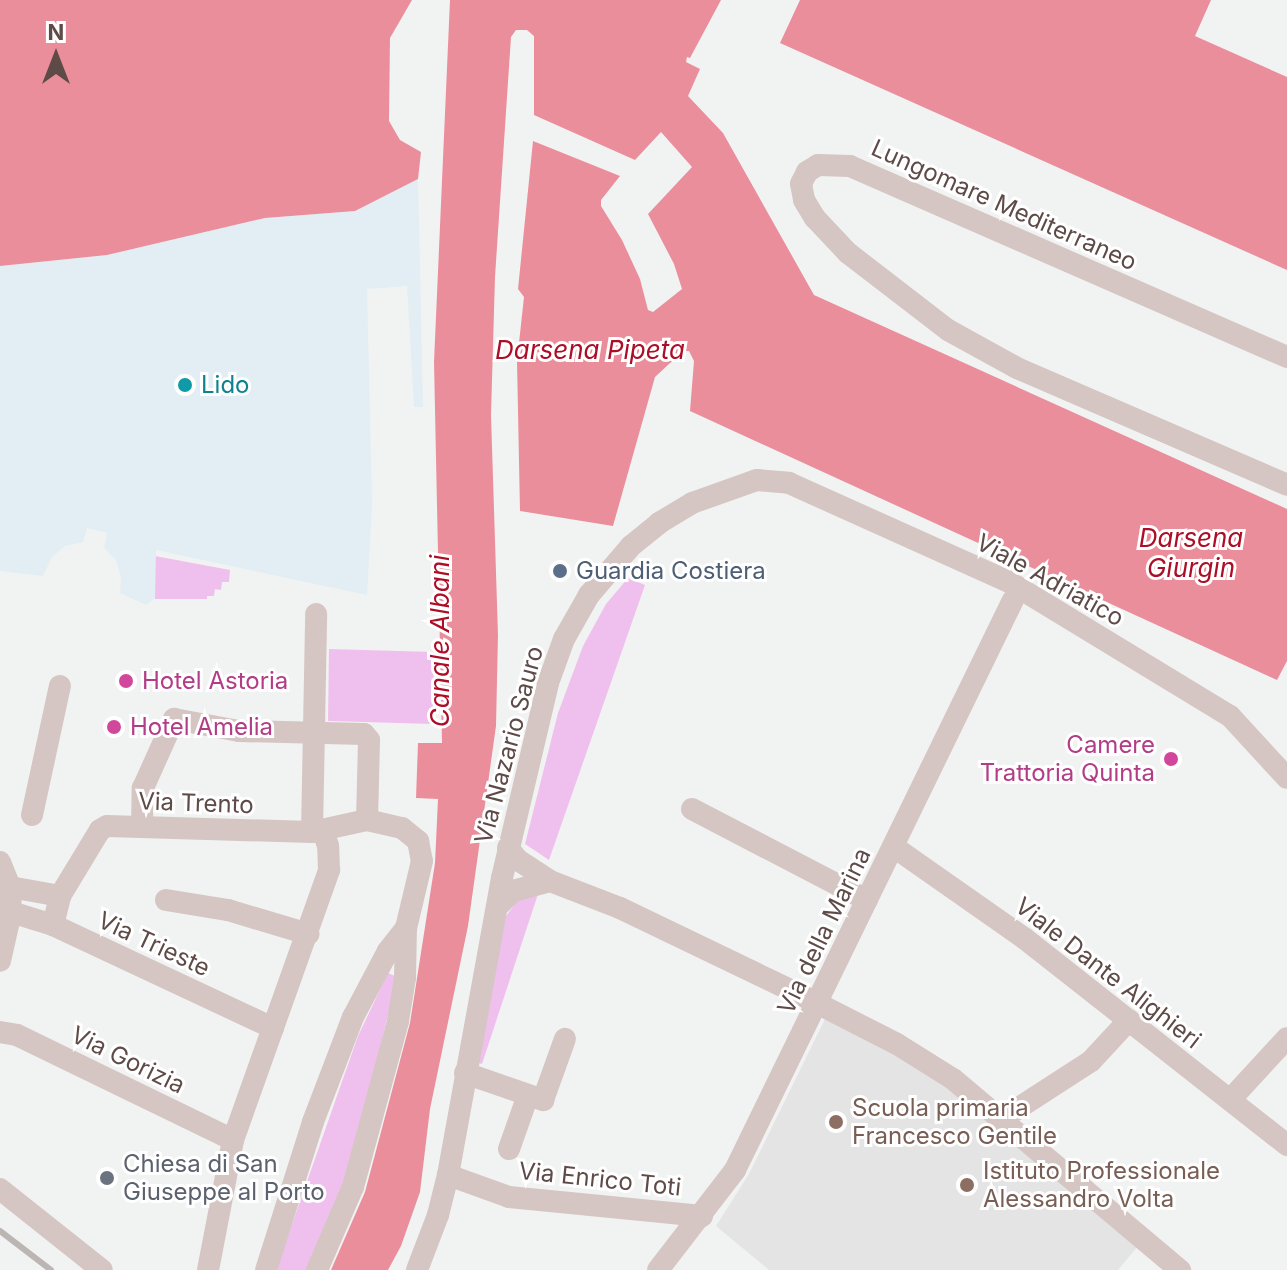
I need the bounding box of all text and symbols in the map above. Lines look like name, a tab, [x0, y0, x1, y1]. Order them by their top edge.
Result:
north arrow	[16, 16, 96, 96]
text: N	[48, 19, 64, 45]
street label: Lungomare Mediterraneo	[867, 133, 1141, 277]
water label: Darsena Pipeta	[495, 334, 685, 366]
place label: Lido	[201, 371, 249, 399]
marker: Lido	[176, 376, 194, 394]
water label: Darsena Giurgin	[1139, 522, 1243, 584]
street label: Viale Adriatico	[971, 528, 1129, 632]
water label: Canale Albani	[424, 555, 456, 727]
place label: Guardia Costiera	[576, 557, 766, 585]
marker: Guardia Costiera	[551, 562, 569, 580]
street label: Via Nazario Sauro	[469, 643, 549, 847]
place label: Hotel Astoria	[142, 667, 288, 695]
marker: Hotel Astoria	[117, 672, 135, 690]
place label: Hotel Amelia	[130, 713, 273, 741]
marker: Hotel Amelia	[105, 718, 123, 736]
place label: Camere Trattoria Quinta	[980, 731, 1155, 787]
marker: Camere Trattoria Quinta	[1162, 750, 1180, 768]
street label: Via Trento	[138, 787, 254, 819]
street label: Via della Marina	[771, 843, 877, 1019]
street label: Viale Dante Alighieri	[1009, 892, 1207, 1054]
street label: Via Trieste	[93, 906, 215, 982]
street label: Via Gorizia	[67, 1020, 189, 1100]
place label: Scuola primaria Francesco Gentile	[852, 1094, 1057, 1150]
marker: Scuola primaria Francesco Gentile	[827, 1113, 845, 1131]
place label: Chiesa di San Giuseppe al Porto	[123, 1150, 325, 1206]
street label: Via Enrico Toti	[517, 1156, 683, 1202]
place label: Istituto Professionale Alessandro Volta	[983, 1157, 1220, 1213]
marker: Chiesa di San Giuseppe al Porto	[98, 1169, 116, 1187]
marker: Istituto Professionale Alessandro Volta	[958, 1176, 976, 1194]

